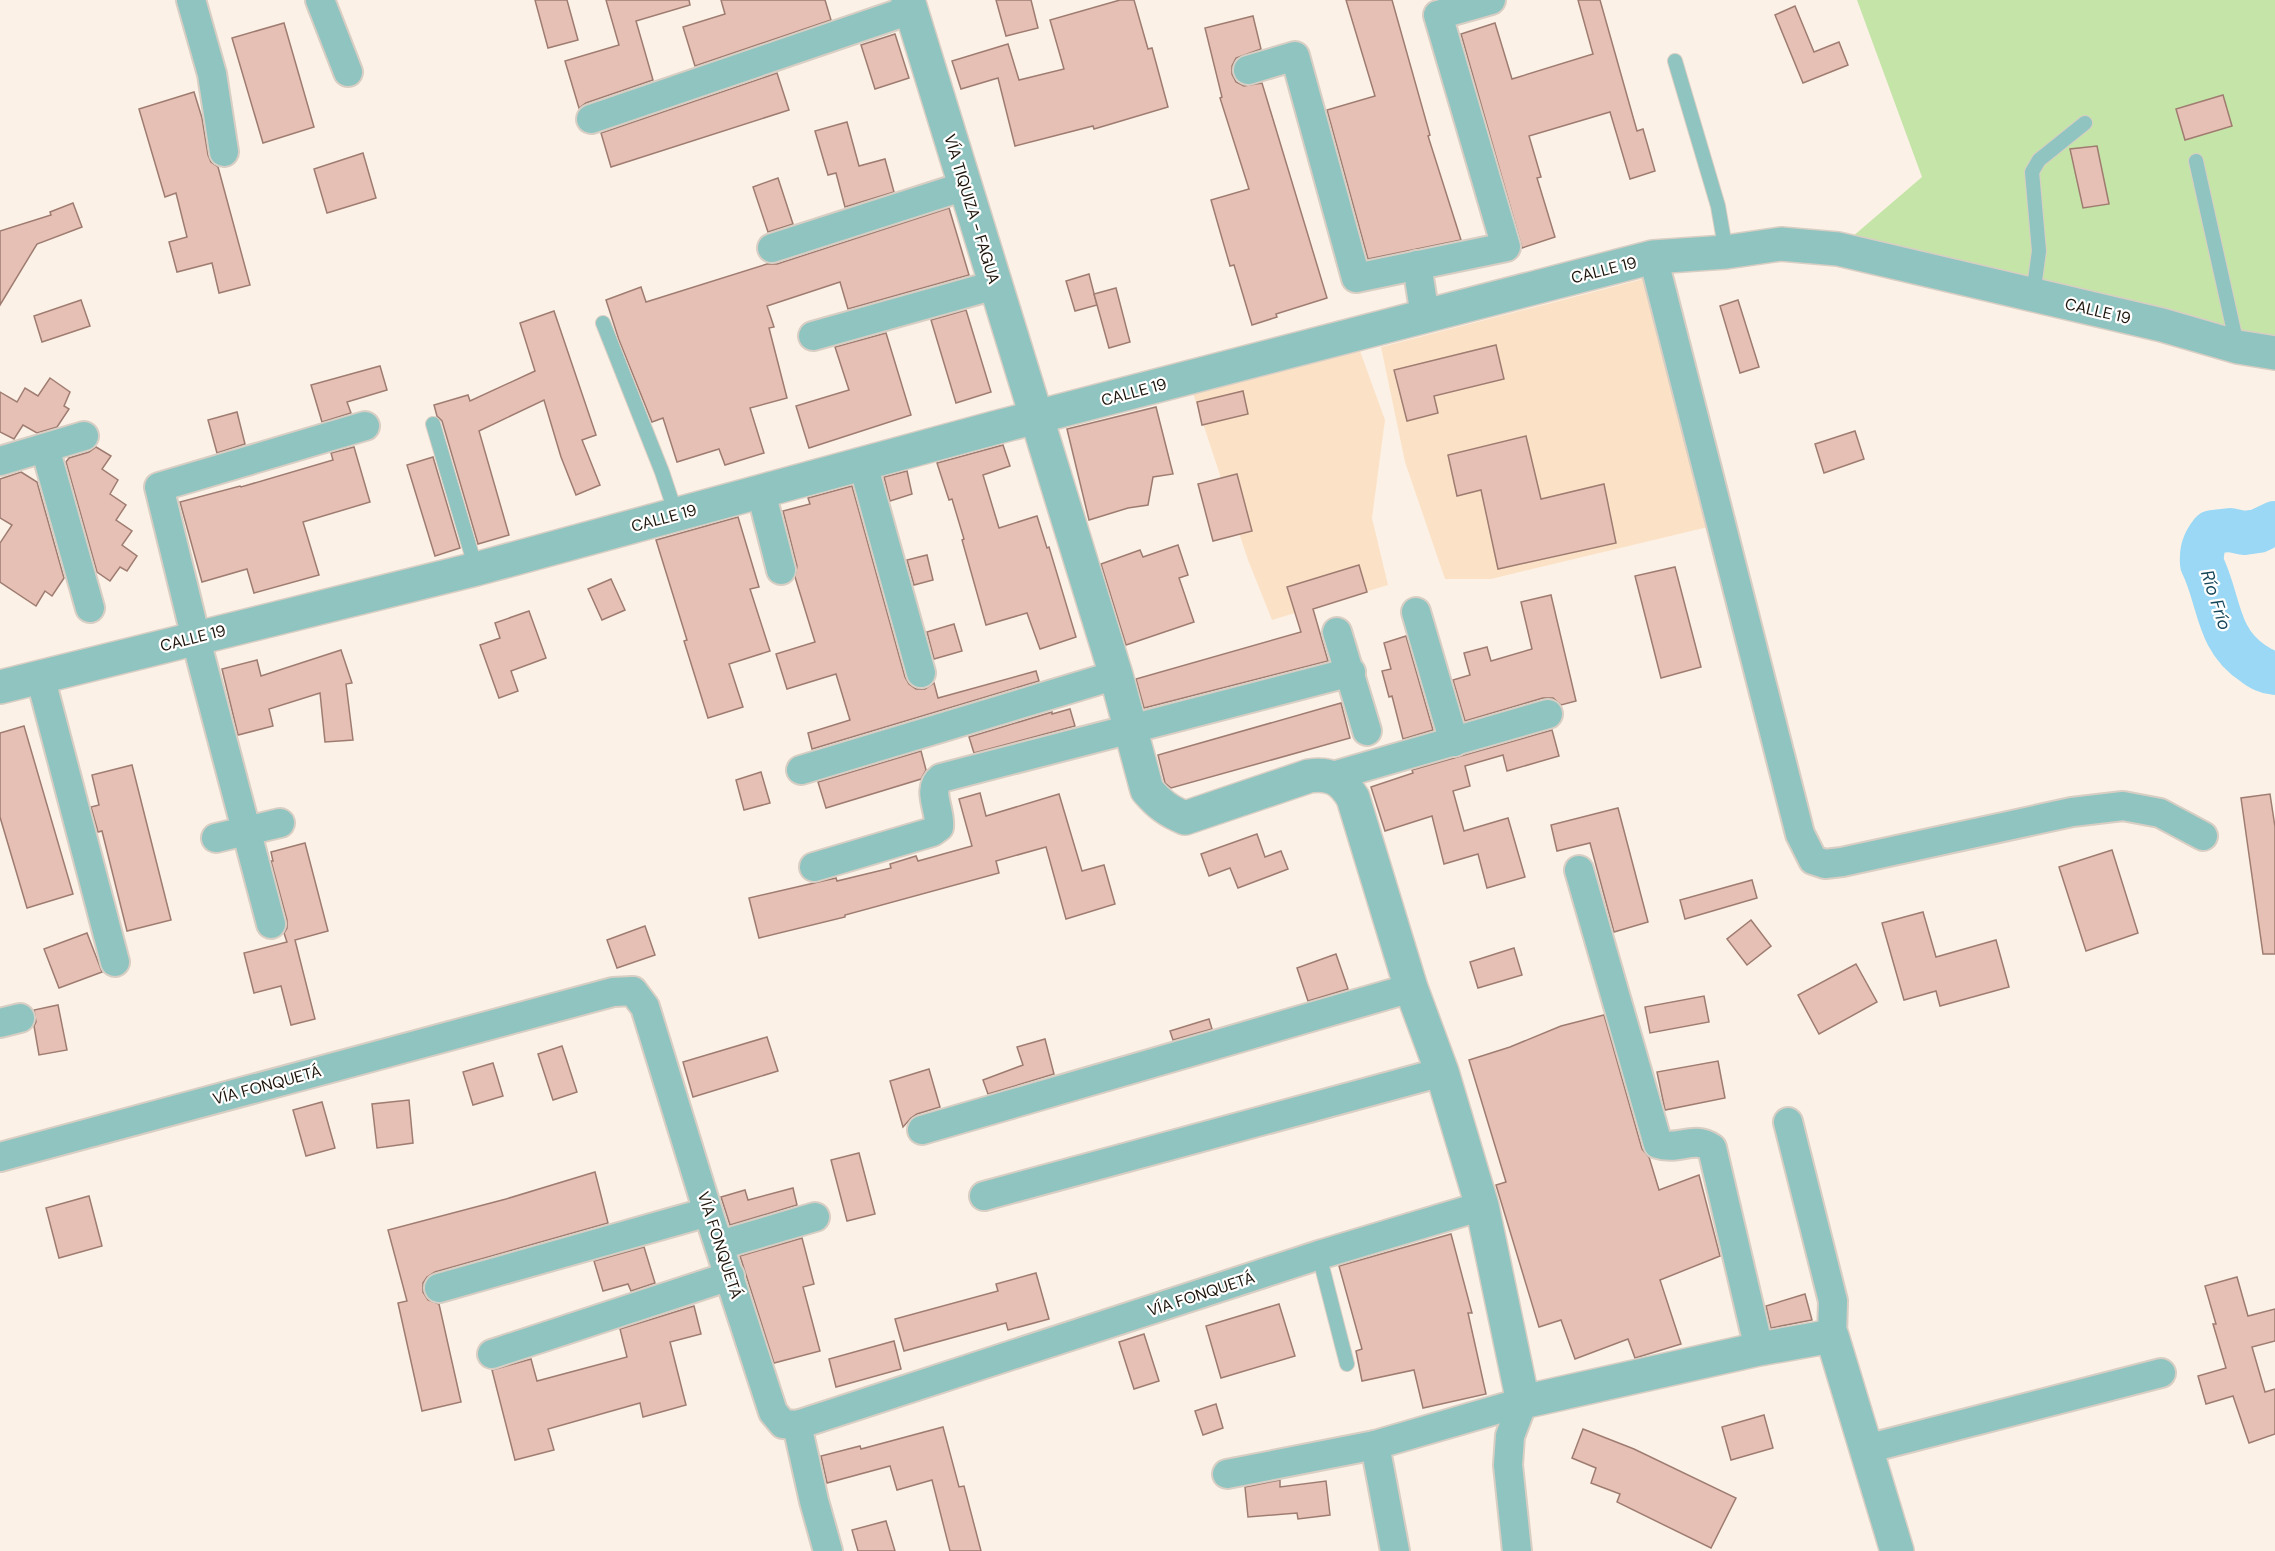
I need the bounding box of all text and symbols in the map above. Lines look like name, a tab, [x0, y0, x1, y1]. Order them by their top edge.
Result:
street label: VÍA TIQUIZA - FAGUA	[939, 132, 1005, 287]
street label: CALLE 19	[1569, 252, 1639, 288]
street label: CALLE 19	[2063, 293, 2133, 329]
street label: CALLE 19	[1099, 373, 1169, 411]
street label: CALLE 19	[629, 499, 699, 537]
water label: Río Frío	[2195, 567, 2237, 633]
street label: CALLE 19	[158, 620, 228, 656]
street label: VÍA FONQUETÁ	[210, 1060, 324, 1110]
street label: VÍA FONQUETÁ	[693, 1189, 747, 1302]
street label: VÍA FONQUETÁ	[1145, 1267, 1258, 1321]

